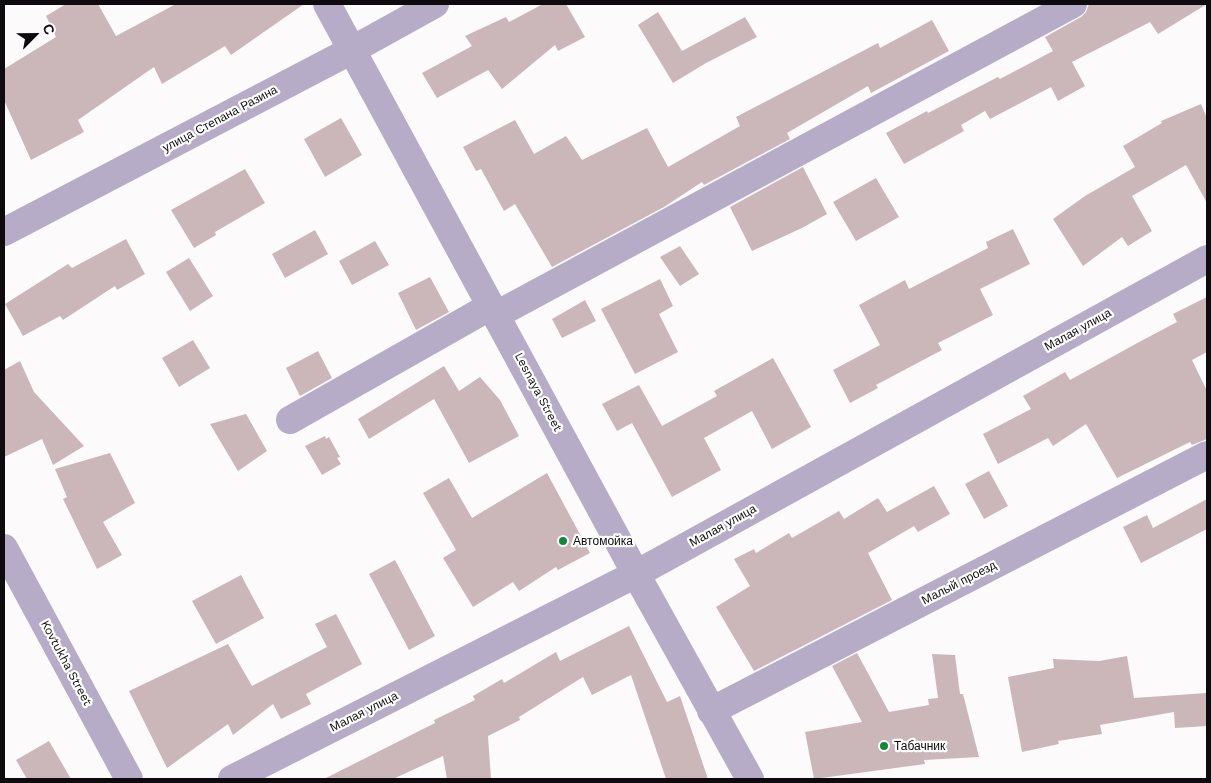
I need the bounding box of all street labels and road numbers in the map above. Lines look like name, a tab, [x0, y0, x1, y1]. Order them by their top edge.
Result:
street label: улица Степана Разина	[160, 83, 280, 155]
street label: Малая улица	[1042, 306, 1114, 354]
street label: Lesnaya Street	[511, 350, 565, 434]
street label: Малая улица	[687, 502, 759, 550]
street label: Малый проезд	[919, 558, 999, 608]
street label: Kovtukha Street	[37, 618, 95, 708]
street label: Малая улица	[328, 689, 400, 735]

